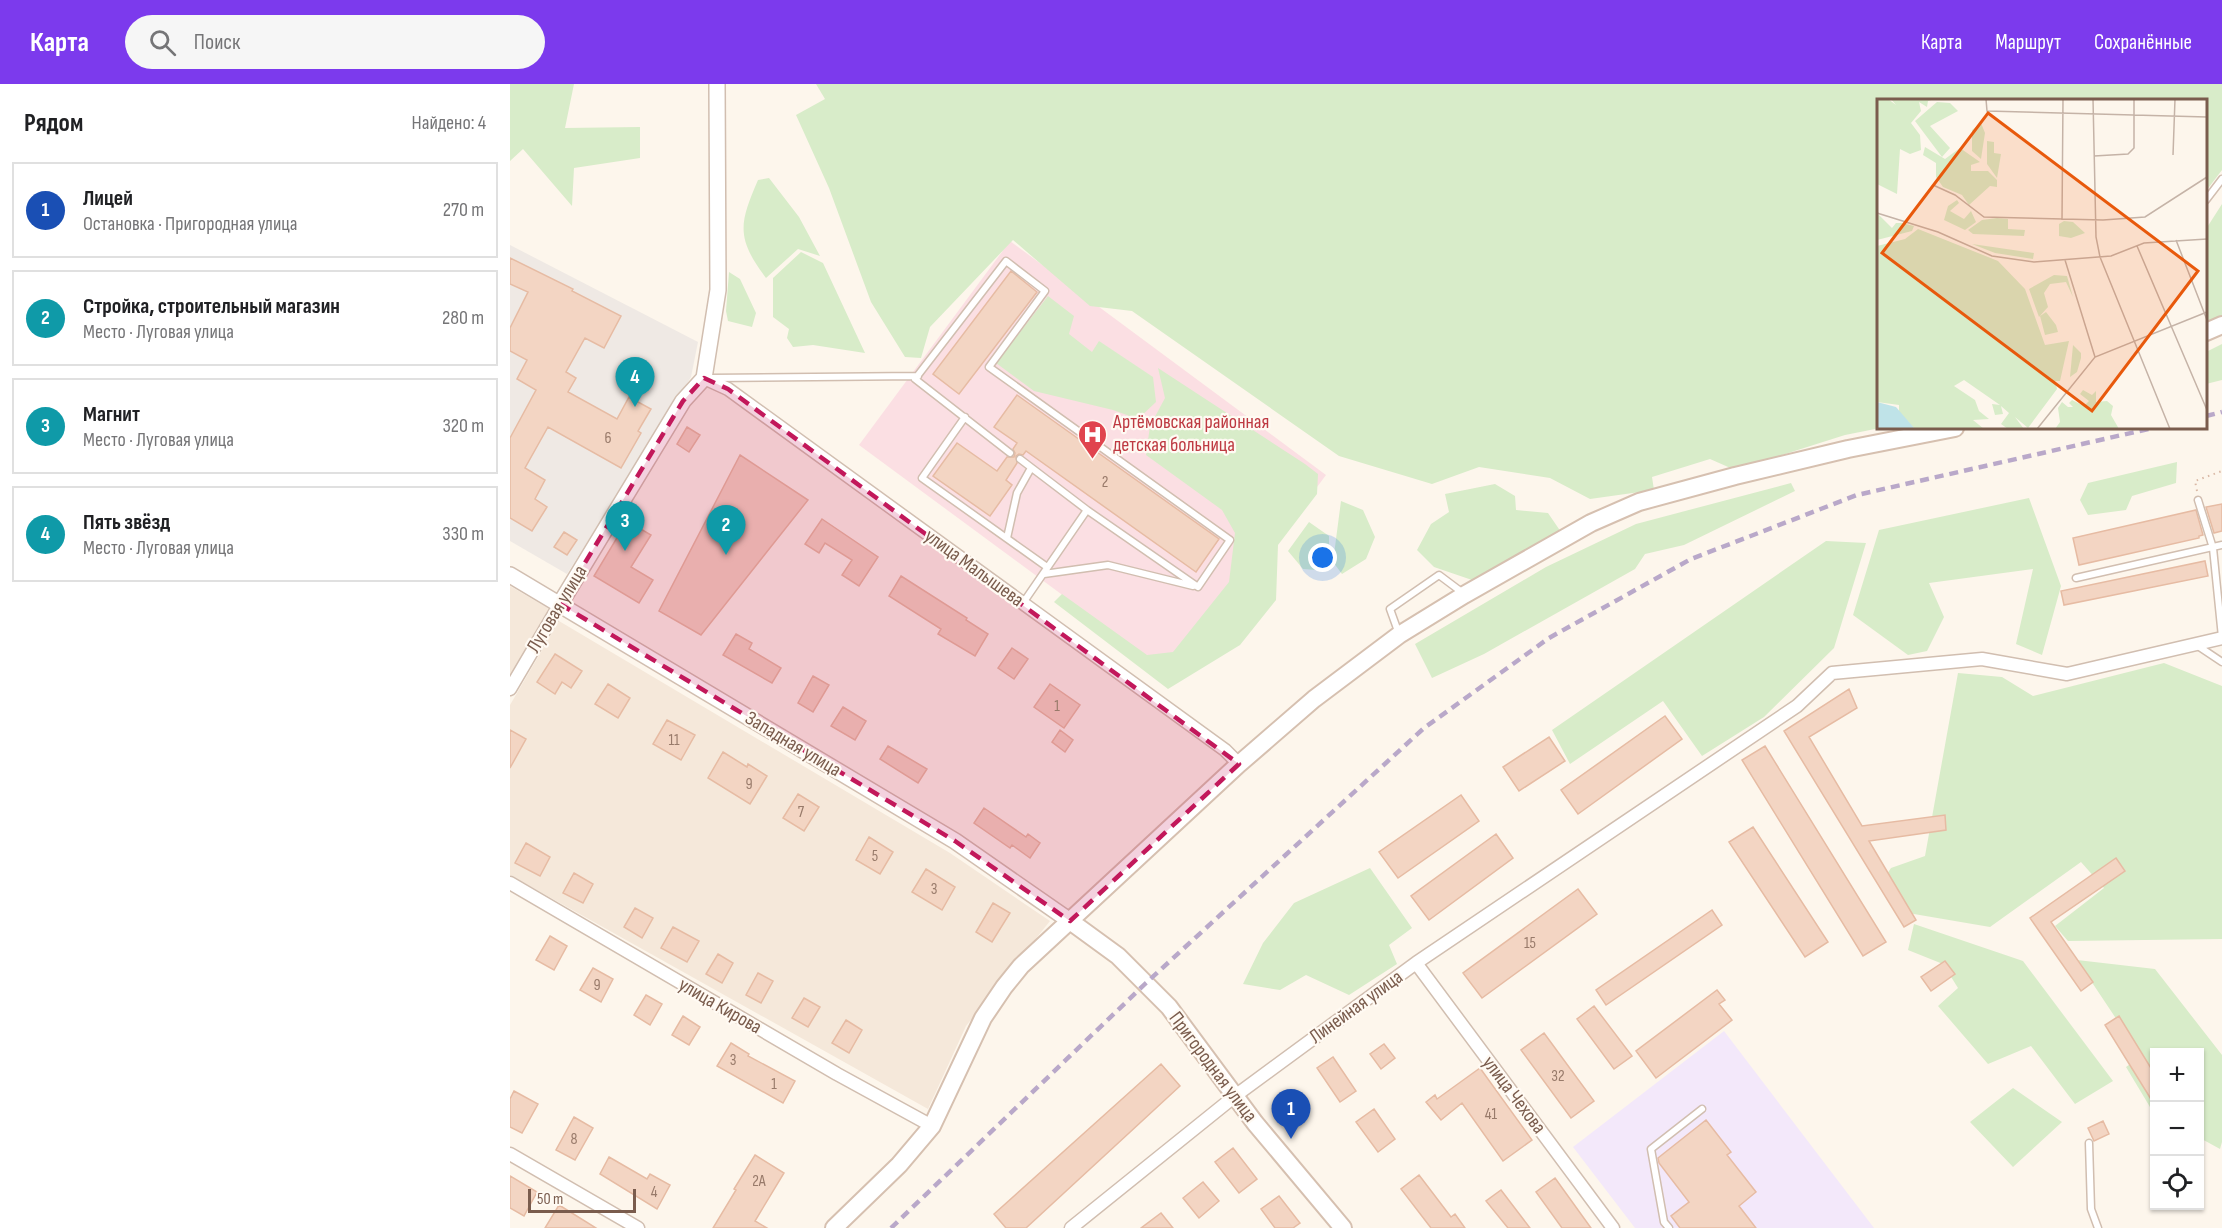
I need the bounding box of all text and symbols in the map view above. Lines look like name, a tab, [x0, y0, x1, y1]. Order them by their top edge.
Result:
search box	[125, 15, 545, 69]
text: Карта	[30, 26, 89, 59]
icon: search	[146, 26, 179, 59]
text: Поиск	[194, 29, 240, 56]
text: Карта	[1921, 30, 1962, 55]
text: Маршрут	[1995, 30, 2061, 55]
text: Сохранённые	[2094, 30, 2192, 55]
inset map	[1877, 99, 2207, 429]
text: Рядом	[24, 108, 83, 139]
text: Найдено: 4	[412, 111, 486, 135]
text: Лицей	[83, 185, 133, 212]
text: 1	[42, 198, 49, 222]
text: 270 m	[443, 198, 484, 222]
text: Остановка · Пригородная улица	[83, 212, 297, 236]
text: Стройка, строительный магазин	[83, 293, 340, 320]
text: 2	[41, 306, 50, 330]
text: 280 m	[442, 306, 484, 330]
text: Место · Луговая улица	[83, 320, 234, 344]
pin: 4	[616, 358, 654, 407]
text: Магнит	[83, 401, 140, 428]
place label: Артёмовская районная детская больница	[1112, 410, 1269, 457]
text: 3	[41, 414, 50, 438]
text: 320 m	[442, 414, 484, 438]
hospital icon: Артёмовская районная детская больница	[1076, 418, 1108, 460]
text: Место · Луговая улица	[83, 428, 234, 452]
house number: 6	[604, 429, 612, 448]
house number: 2	[1102, 473, 1108, 492]
pin: 3	[606, 502, 644, 551]
pin: 2	[706, 506, 746, 555]
text: Пять звёзд	[83, 509, 170, 536]
text: 4	[41, 522, 50, 546]
text: 330 m	[442, 522, 484, 546]
street label: улица Малышева	[920, 524, 1028, 612]
text: Место · Луговая улица	[83, 536, 234, 560]
your location	[1308, 543, 1337, 572]
street label: Луговая улица	[522, 561, 592, 657]
house number: 1	[1054, 697, 1060, 716]
street label: Западная улица	[741, 706, 845, 782]
house number: 11	[668, 731, 680, 750]
house number: 9	[745, 775, 753, 794]
house number: 7	[798, 803, 805, 822]
house number: 5	[872, 847, 878, 866]
house number: 3	[931, 880, 937, 899]
house number: 15	[1524, 934, 1536, 953]
street label: Линейная улица	[1305, 965, 1407, 1049]
street label: улица Кирова	[674, 973, 766, 1039]
house number: 9	[593, 976, 601, 995]
street label: Пригородная улица	[1164, 1007, 1262, 1127]
map controls	[2150, 1048, 2204, 1210]
button: +	[2150, 1048, 2204, 1102]
house number: 3	[730, 1051, 736, 1070]
street label: улица Чехова	[1477, 1051, 1551, 1139]
house number: 32	[1551, 1067, 1565, 1086]
house number: 1	[771, 1075, 777, 1094]
pin: 1	[1272, 1090, 1310, 1139]
button: −	[2150, 1102, 2204, 1156]
house number: 41	[1485, 1105, 1498, 1124]
house number: 8	[570, 1130, 578, 1149]
button: locate	[2150, 1156, 2204, 1210]
house number: 2А	[752, 1172, 766, 1191]
house number: 4	[651, 1183, 658, 1202]
scale bar	[528, 1186, 636, 1214]
text: 50 m	[537, 1190, 563, 1209]

